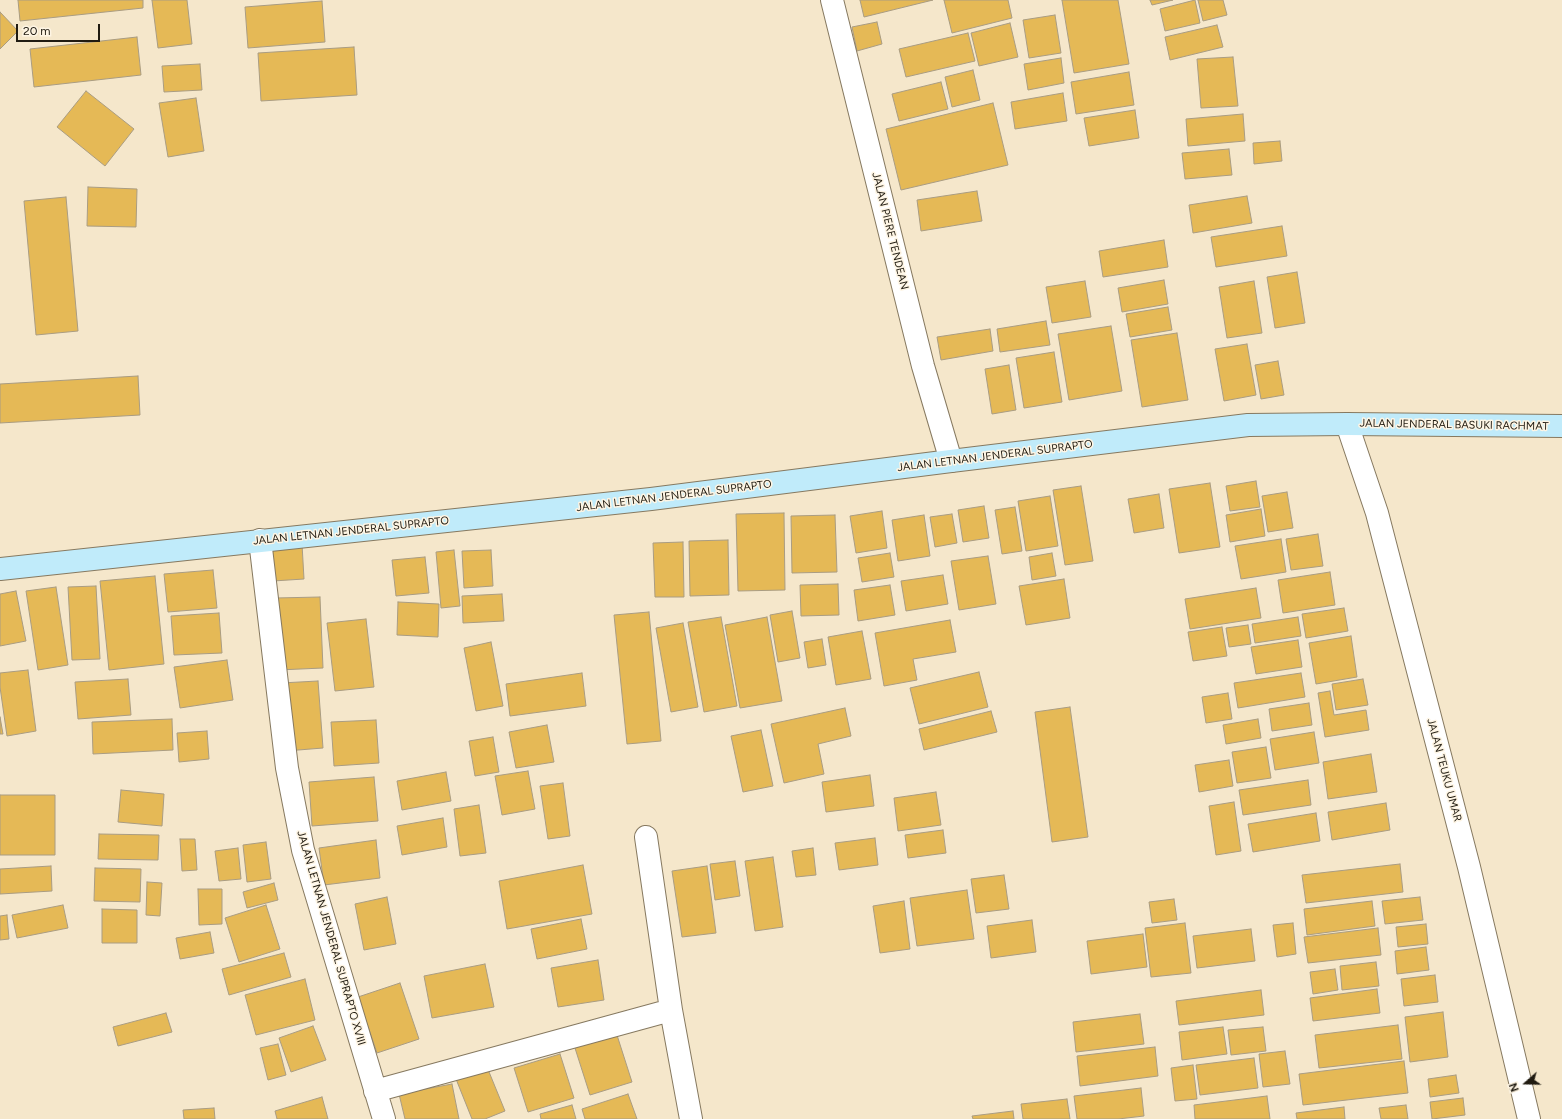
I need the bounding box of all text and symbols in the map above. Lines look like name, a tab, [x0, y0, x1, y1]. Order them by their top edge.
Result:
scale bar	[18, 16, 102, 42]
text: 20 m	[23, 24, 51, 38]
street label: JALAN PIERE TENDEAN	[869, 171, 911, 291]
street label: JALAN JENDERAL BASUKI RACHMAT	[1359, 417, 1549, 433]
street label: JALAN LETNAN JENDERAL SUPRAPTO	[897, 437, 1093, 475]
street label: JALAN LETNAN JENDERAL SUPRAPTO	[576, 477, 772, 515]
street label: JALAN LETNAN JENDERAL SUPRAPTO	[252, 514, 450, 548]
street label: JALAN TEUKU UMAR	[1424, 717, 1464, 823]
street label: JALAN LETNAN JENDERAL SUPRAPTO XVIII	[294, 829, 368, 1047]
north arrow	[1506, 1063, 1546, 1103]
text: N	[1507, 1081, 1522, 1094]

